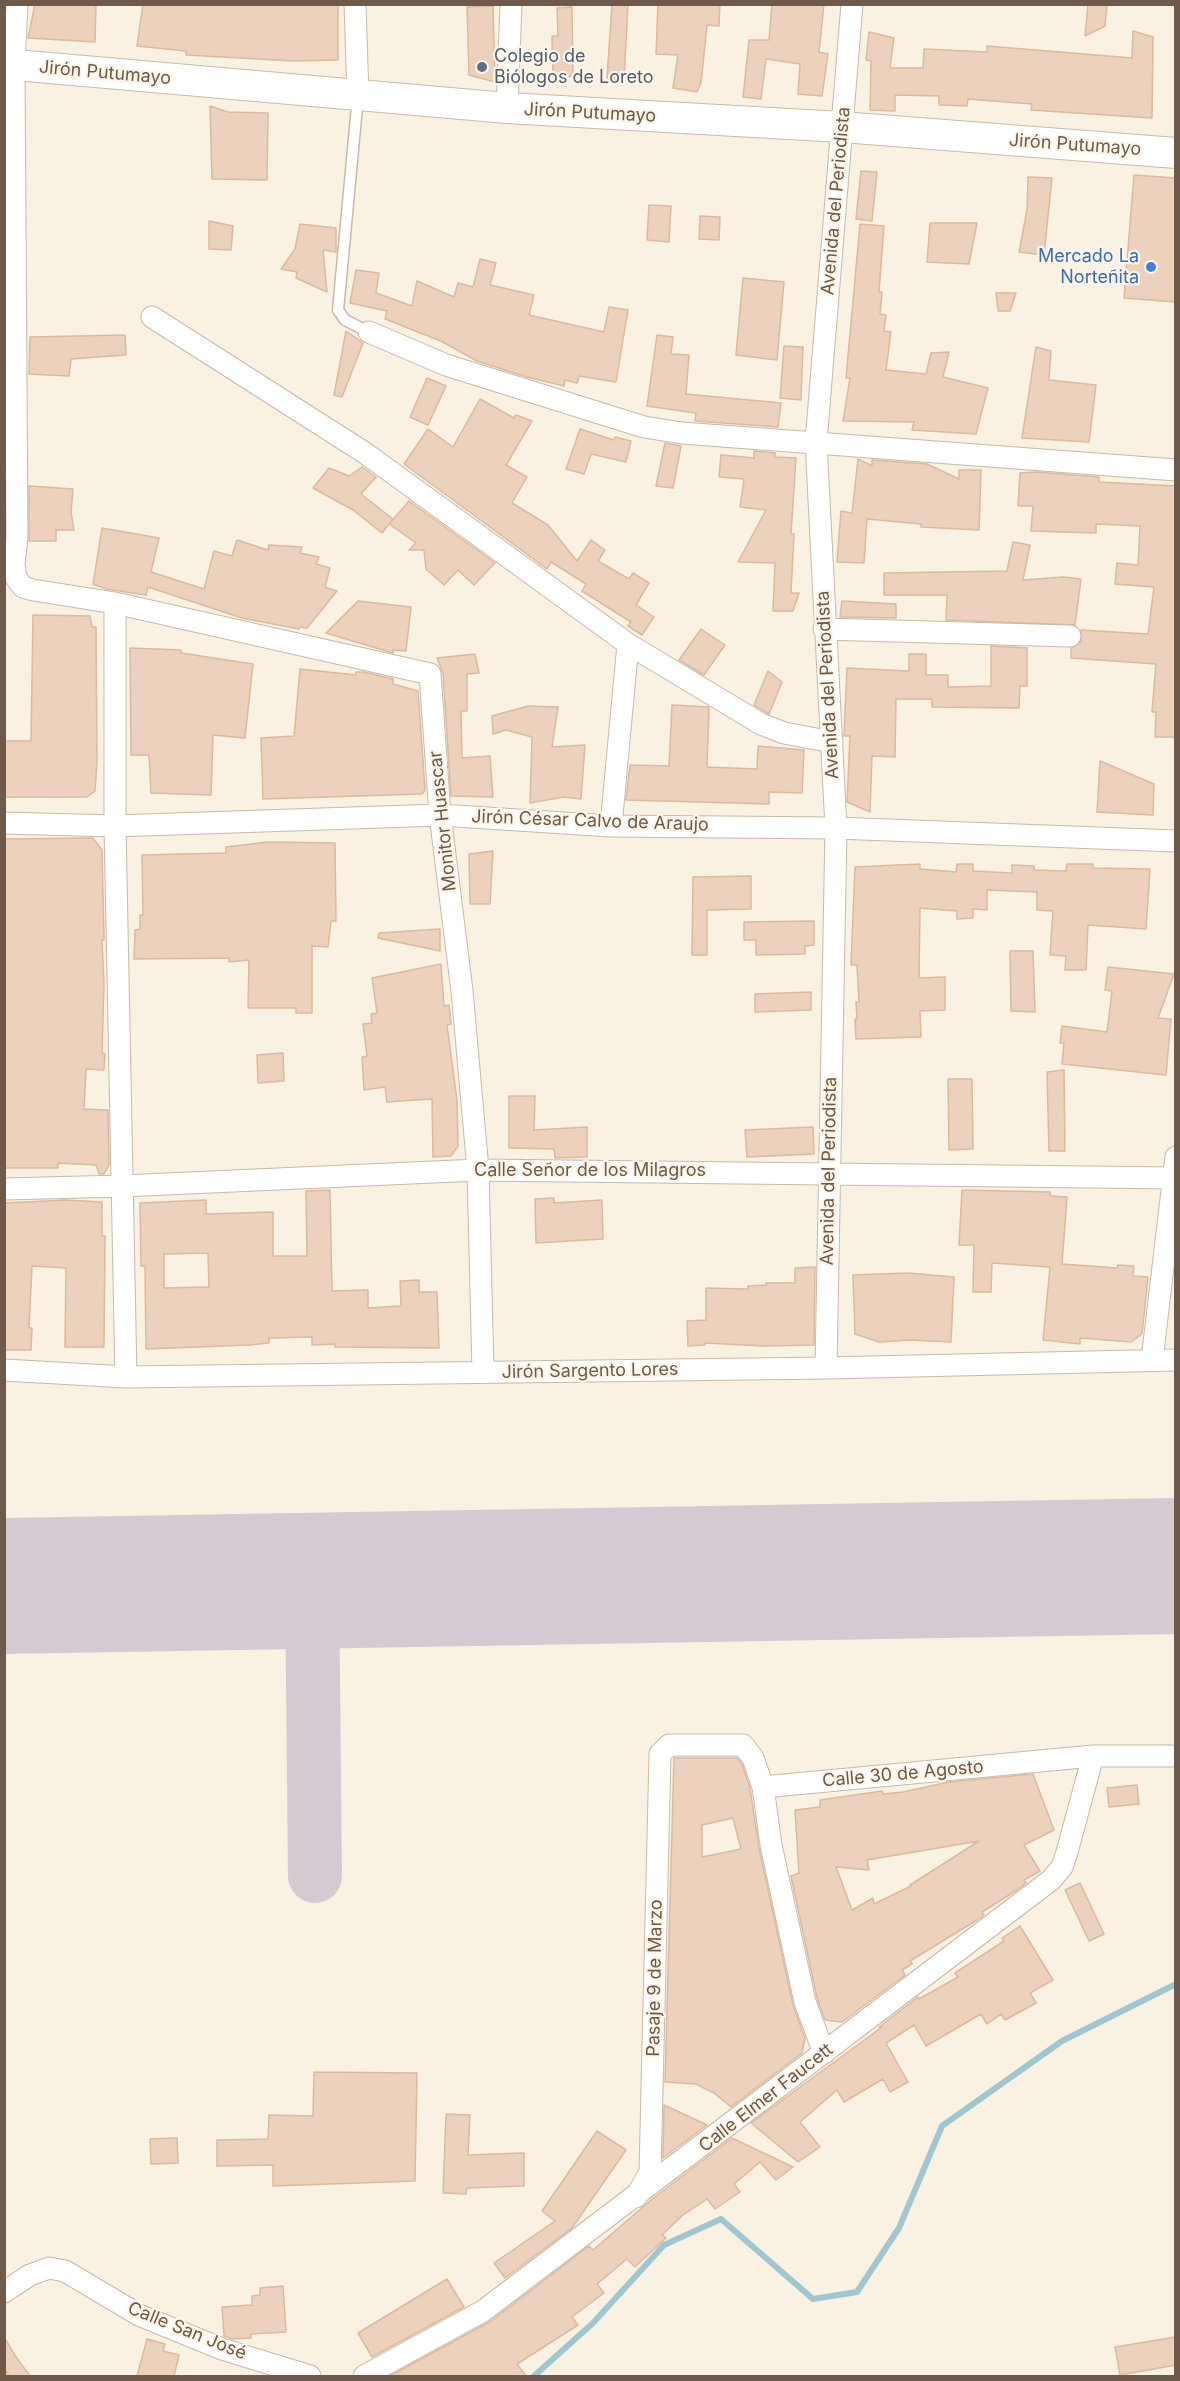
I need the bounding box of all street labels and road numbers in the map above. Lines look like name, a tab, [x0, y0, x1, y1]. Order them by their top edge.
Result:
street label: Jirón Putumayo	[38, 56, 172, 90]
street label: Jirón Putumayo	[523, 99, 657, 127]
street label: Avenida del Periodista	[817, 106, 855, 296]
street label: Jirón Putumayo	[1008, 130, 1142, 160]
street label: Avenida del Periodista	[812, 590, 844, 780]
street label: Monitor Huascar	[425, 750, 461, 892]
street label: Jirón César Calvo de Araujo	[471, 806, 709, 836]
street label: Avenida del Periodista	[817, 1077, 841, 1265]
street label: Calle Señor de los Milagros	[474, 1160, 706, 1182]
street label: Jirón Sargento Lores	[501, 1359, 679, 1383]
street label: Calle 30 de Agosto	[821, 1756, 985, 1792]
street label: Pasaje 9 de Marzo	[643, 1899, 667, 2057]
street label: Calle Elmer Faucett	[695, 2039, 837, 2157]
street label: Calle San José	[125, 2297, 249, 2365]

